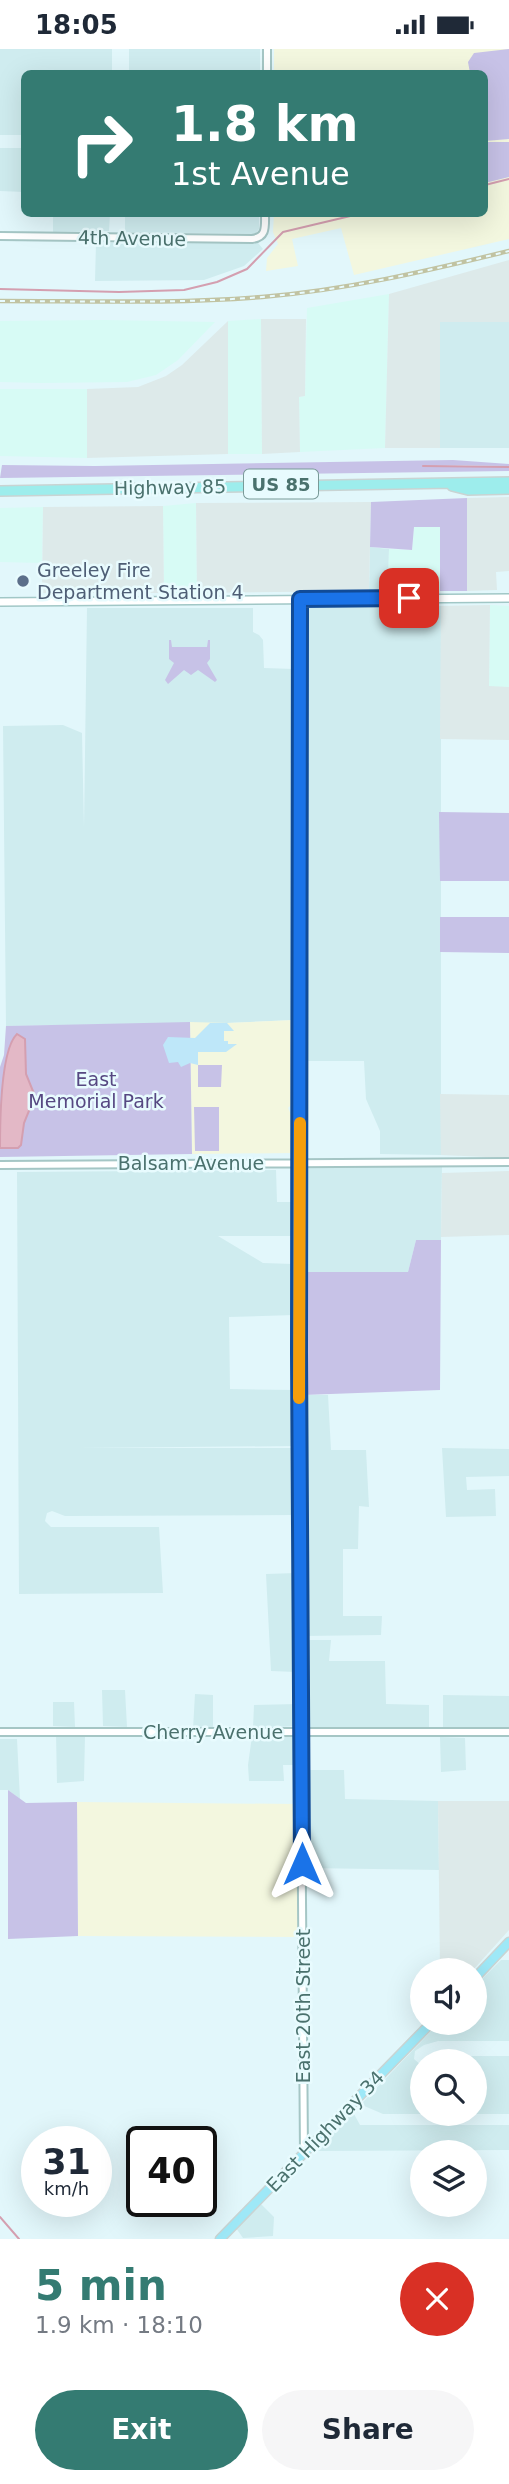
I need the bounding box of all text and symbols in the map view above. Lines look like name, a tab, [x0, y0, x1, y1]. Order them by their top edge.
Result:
text: 18:05	[35, 10, 118, 40]
text: 1.8 km	[171, 96, 359, 153]
icon: right	[56, 98, 147, 189]
text: 1st Avenue	[171, 155, 350, 193]
street label: 4th Avenue	[78, 226, 186, 250]
road number: US 85	[244, 470, 318, 499]
street label: Highway 85	[114, 475, 226, 499]
place label: Greeley Fire Department Station 4	[37, 559, 244, 603]
pin	[379, 568, 439, 628]
marker: Greeley Fire Department Station 4	[15, 573, 31, 589]
icon: arrive	[390, 579, 428, 617]
park label: East Memorial Park	[28, 1068, 164, 1112]
street label: Balsam Avenue	[118, 1152, 264, 1174]
street label: Cherry Avenue	[143, 1721, 283, 1743]
position arrow	[265, 1827, 339, 1901]
street label: East 20th Street	[292, 1929, 314, 2083]
map controls	[410, 1958, 487, 2217]
button: sound	[410, 1958, 487, 2035]
button: search	[410, 2049, 487, 2126]
street label: East Highway 34	[262, 2066, 388, 2196]
speed limit sign: 40	[126, 2126, 217, 2217]
button: layers	[410, 2140, 487, 2217]
text: 31	[42, 2142, 91, 2182]
text: km/h	[44, 2178, 89, 2199]
text: 5 min	[35, 2261, 167, 2310]
button: close	[400, 2262, 474, 2336]
text: 1.9 km · 18:10	[35, 2312, 203, 2338]
button: Exit	[35, 2390, 248, 2470]
button: Share	[262, 2390, 474, 2470]

